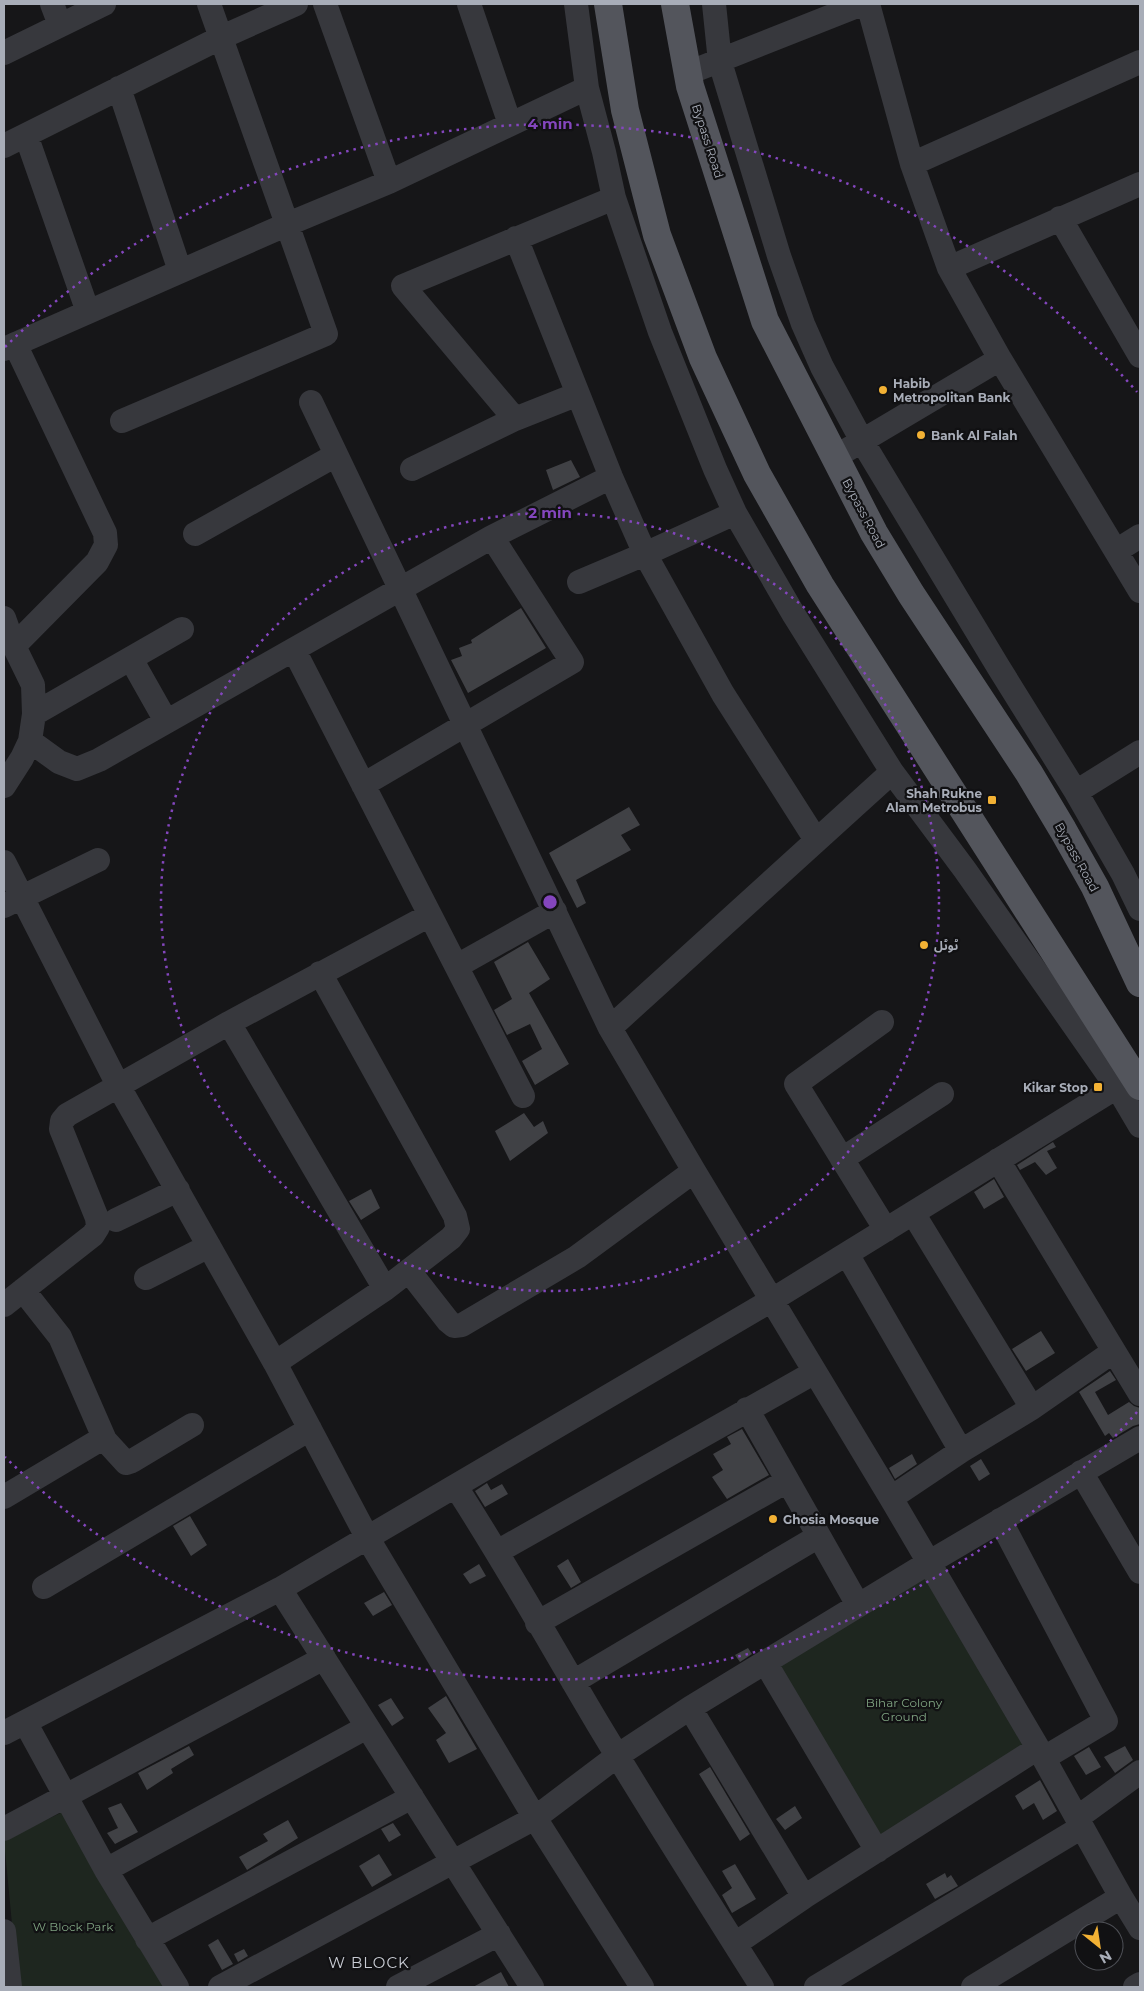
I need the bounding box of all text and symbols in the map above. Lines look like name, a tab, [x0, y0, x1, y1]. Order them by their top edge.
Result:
street label: Bypass Road	[689, 102, 727, 180]
text: 4 min	[527, 114, 573, 133]
place label: Habib Metropolitan Bank	[893, 376, 1011, 405]
marker: Habib Metropolitan Bank	[877, 384, 889, 396]
place label: Bank Al Falah	[931, 428, 1018, 443]
marker: Bank Al Falah	[915, 429, 927, 441]
street label: Bypass Road	[839, 475, 889, 551]
text: 2 min	[528, 503, 572, 522]
place label: Shah Rukne Alam Metrobus	[885, 786, 983, 815]
marker: Shah Rukne Alam Metrobus	[986, 794, 998, 806]
street label: Bypass Road	[1052, 820, 1102, 894]
centre of rings	[541, 893, 559, 911]
place label: ٹوٹل	[934, 938, 958, 953]
marker: ٹوٹل	[918, 939, 930, 951]
place label: Kikar Stop	[1023, 1080, 1088, 1095]
marker: Kikar Stop	[1092, 1081, 1104, 1093]
place label: Ghosia Mosque	[783, 1512, 879, 1527]
marker: Ghosia Mosque	[767, 1513, 779, 1525]
park label: Bihar Colony Ground	[866, 1695, 943, 1724]
park label: W Block Park	[33, 1919, 114, 1934]
north arrow	[1074, 1921, 1124, 1971]
text: N	[1096, 1947, 1115, 1968]
district label: W BLOCK	[328, 1953, 410, 1972]

